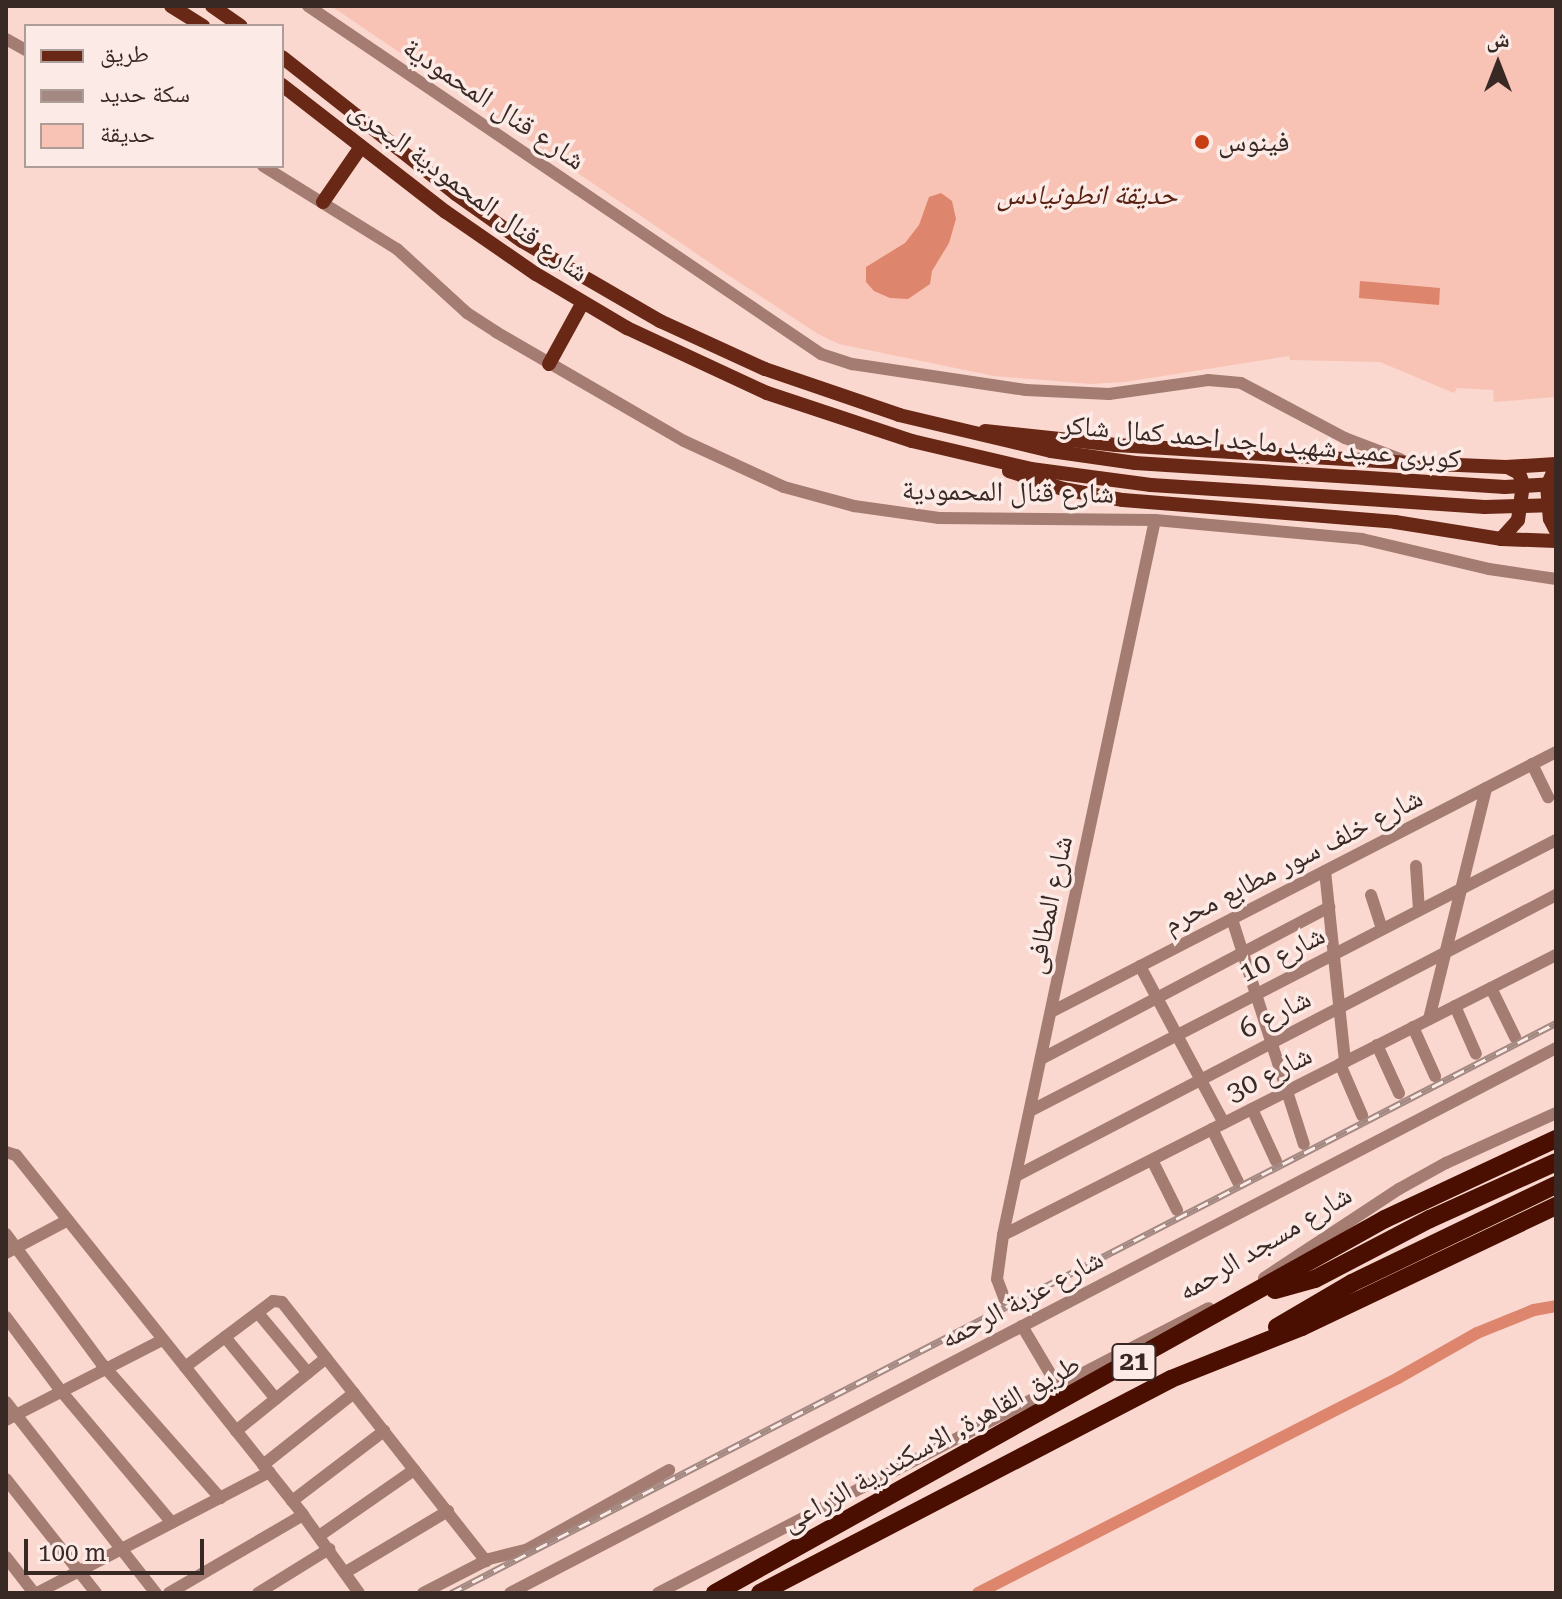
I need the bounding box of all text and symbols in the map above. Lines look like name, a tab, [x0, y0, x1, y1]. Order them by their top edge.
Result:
legend	[24, 24, 284, 168]
north arrow	[1458, 24, 1538, 104]
text: ش	[1486, 27, 1510, 52]
street label: شارع قنال المحمودية	[397, 31, 591, 177]
text: طريق	[100, 40, 149, 68]
text: سكة حديد	[100, 80, 190, 108]
street label: شارع قنال المحمودية البحرى	[343, 93, 595, 289]
text: حديقة	[100, 120, 155, 148]
place label: فينوس	[1218, 125, 1289, 159]
marker: فينوس	[1193, 133, 1211, 151]
park label: حديقة انطونيادس	[996, 178, 1178, 212]
street label: كوبرى عميد شهيد ماجد احمد كمال شاكر	[1060, 408, 1462, 476]
street label: شارع قنال المحمودية	[902, 473, 1114, 511]
street label: شارع خلف سور مطابع محرم	[1158, 781, 1428, 941]
street label: شارع المطافى	[1018, 833, 1080, 977]
street label: شارع 10	[1234, 918, 1330, 990]
street label: شارع 6	[1234, 982, 1316, 1046]
street label: شارع 30	[1221, 1038, 1317, 1110]
street label: شارع مسجد الرحمه	[1172, 1178, 1358, 1308]
street label: شارع عزبة الرحمه	[935, 1242, 1109, 1356]
road number: 21	[1110, 1340, 1158, 1384]
street label: طريق القاهرة, الاسكندرية الزراعى	[776, 1347, 1086, 1539]
scale bar	[28, 1523, 208, 1573]
text: 100 m	[38, 1539, 106, 1567]

